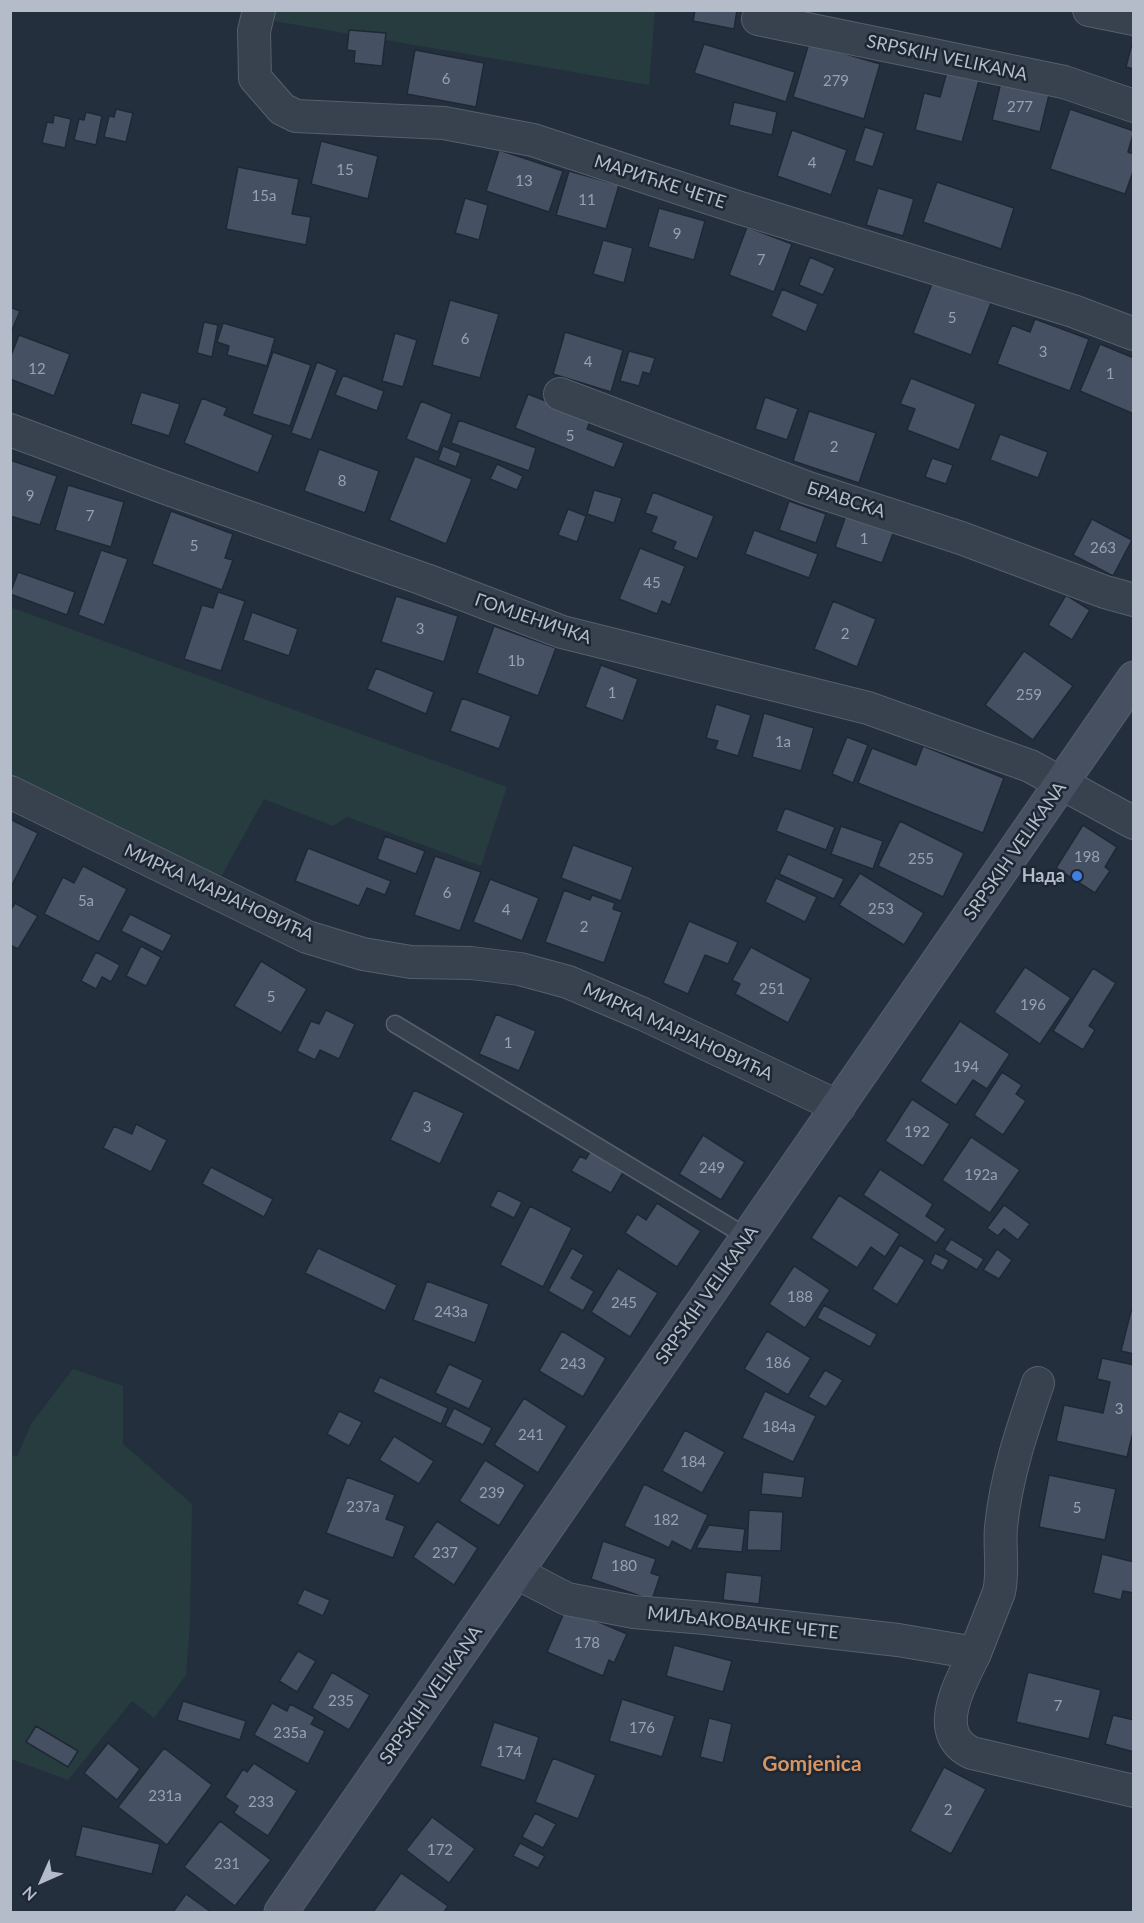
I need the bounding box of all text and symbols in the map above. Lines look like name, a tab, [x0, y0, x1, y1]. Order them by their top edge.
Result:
street label: SRPSKIH VELIKANA	[865, 30, 1029, 86]
house number: 6	[442, 70, 450, 88]
house number: 279	[823, 72, 849, 90]
house number: 277	[1007, 98, 1033, 116]
street label: МАРИЋКЕ ЧЕТЕ	[591, 151, 729, 213]
house number: 4	[808, 154, 816, 172]
house number: 15	[336, 161, 354, 179]
house number: 13	[515, 172, 533, 190]
house number: 15a	[252, 187, 276, 205]
house number: 11	[578, 191, 596, 209]
house number: 9	[673, 225, 681, 243]
house number: 7	[757, 251, 765, 269]
house number: 5	[948, 309, 956, 327]
house number: 6	[461, 330, 469, 348]
house number: 3	[1039, 343, 1047, 361]
house number: 4	[584, 353, 592, 371]
house number: 12	[28, 360, 46, 378]
house number: 1	[1106, 365, 1114, 383]
house number: 5	[566, 427, 574, 445]
house number: 2	[830, 438, 838, 456]
house number: 8	[338, 472, 346, 490]
street label: БРАВСКА	[804, 477, 888, 523]
house number: 9	[26, 487, 34, 505]
house number: 7	[86, 507, 94, 525]
house number: 1	[860, 530, 868, 548]
house number: 5	[190, 537, 198, 555]
house number: 263	[1090, 539, 1116, 557]
house number: 45	[643, 574, 661, 592]
street label: ГОМЈЕНИЧКА	[472, 589, 594, 649]
house number: 3	[416, 620, 424, 638]
house number: 2	[841, 625, 849, 643]
house number: 1b	[507, 652, 525, 670]
house number: 1	[608, 684, 616, 702]
house number: 259	[1016, 686, 1042, 704]
house number: 1a	[775, 733, 791, 751]
street label: SRPSKIH VELIKANA	[959, 778, 1071, 924]
street label: МИРКА МАРЈАНОВИЋА	[121, 839, 317, 947]
house number: 198	[1074, 848, 1100, 866]
house number: 255	[908, 850, 934, 868]
place label: Нада	[1022, 865, 1065, 887]
marker: Нада	[1070, 869, 1084, 883]
house number: 6	[443, 884, 451, 902]
house number: 5a	[78, 892, 94, 910]
house number: 253	[868, 900, 894, 918]
house number: 4	[502, 901, 510, 919]
house number: 2	[580, 918, 588, 936]
street label: МИРКА МАРЈАНОВИЋА	[580, 978, 776, 1086]
house number: 251	[759, 980, 785, 998]
house number: 5	[267, 988, 275, 1006]
house number: 196	[1020, 996, 1046, 1014]
house number: 1	[504, 1034, 512, 1052]
house number: 194	[953, 1058, 979, 1076]
house number: 3	[423, 1118, 431, 1136]
house number: 192	[904, 1123, 930, 1141]
house number: 249	[699, 1159, 725, 1177]
house number: 192a	[964, 1166, 998, 1184]
street label: SRPSKIH VELIKANA	[651, 1222, 763, 1368]
house number: 188	[787, 1288, 813, 1306]
house number: 245	[611, 1294, 637, 1312]
house number: 243a	[434, 1303, 468, 1321]
house number: 186	[765, 1354, 791, 1372]
house number: 243	[560, 1355, 586, 1373]
house number: 3	[1115, 1400, 1123, 1418]
house number: 184a	[762, 1418, 796, 1436]
house number: 241	[518, 1426, 544, 1444]
house number: 184	[680, 1453, 706, 1471]
house number: 239	[479, 1484, 505, 1502]
house number: 237a	[346, 1498, 380, 1516]
house number: 5	[1073, 1499, 1081, 1517]
house number: 182	[653, 1511, 679, 1529]
house number: 237	[432, 1544, 458, 1562]
house number: 180	[611, 1557, 637, 1575]
street label: МИЉАКОВАЧКЕ ЧЕТЕ	[646, 1602, 840, 1644]
street label: SRPSKIH VELIKANA	[375, 1622, 487, 1768]
house number: 178	[574, 1634, 600, 1652]
house number: 235	[328, 1692, 354, 1710]
house number: 7	[1054, 1697, 1062, 1715]
house number: 176	[629, 1719, 655, 1737]
house number: 235a	[273, 1724, 307, 1742]
house number: 174	[496, 1743, 522, 1761]
district label: Gomjenica	[762, 1751, 862, 1777]
house number: 231a	[148, 1787, 182, 1805]
house number: 233	[248, 1793, 274, 1811]
house number: 2	[944, 1801, 952, 1819]
house number: 172	[427, 1841, 453, 1859]
north arrow	[12, 1851, 72, 1911]
house number: 231	[214, 1855, 240, 1873]
text: N	[18, 1883, 40, 1905]

